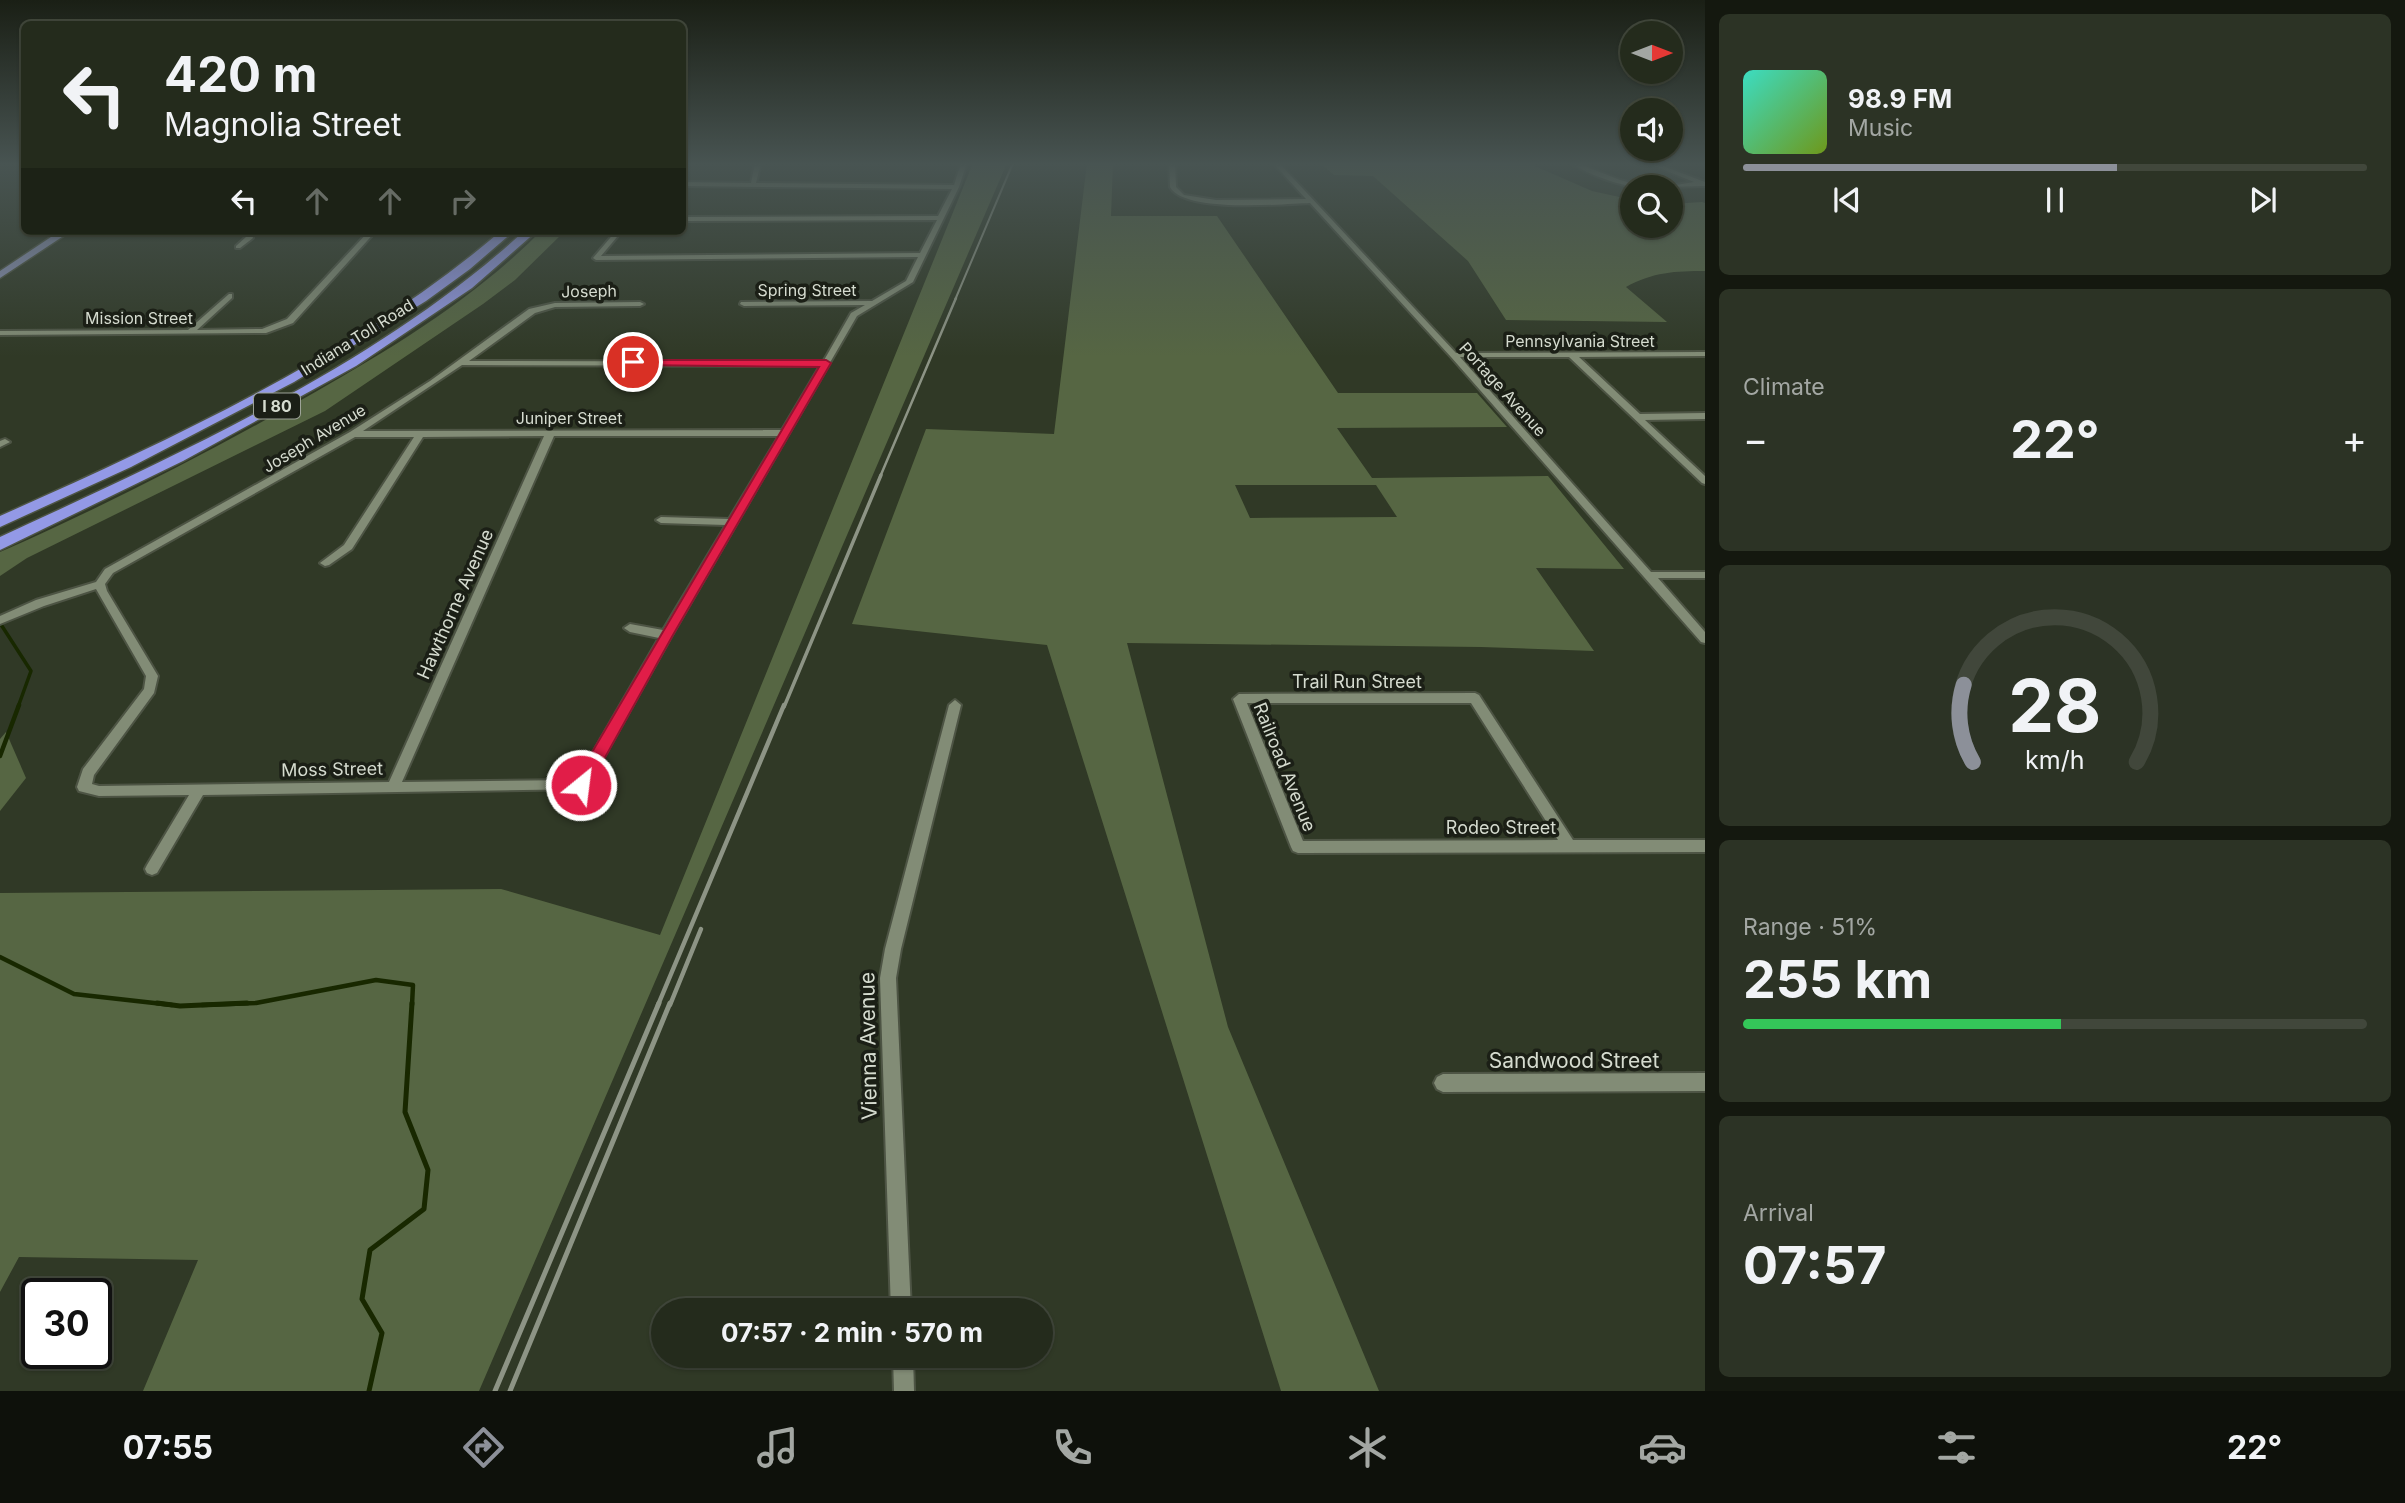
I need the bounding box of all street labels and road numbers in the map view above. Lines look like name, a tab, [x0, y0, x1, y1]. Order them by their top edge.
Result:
street label: Spring Street	[757, 280, 857, 300]
street label: Joseph	[561, 281, 617, 301]
street label: Indiana Toll Road	[297, 294, 417, 380]
street label: Mission Street	[85, 308, 193, 328]
street label: Pennsylvania Street	[1505, 331, 1655, 351]
street label: Portage Avenue	[1455, 338, 1551, 440]
road number: I 80	[254, 394, 300, 418]
street label: Joseph Avenue	[259, 399, 369, 477]
street label: Juniper Street	[516, 408, 622, 428]
street label: Hawthorne Avenue	[412, 526, 498, 682]
street label: Trail Run Street	[1292, 671, 1422, 692]
street label: Railroad Avenue	[1250, 699, 1320, 835]
street label: Moss Street	[281, 758, 383, 780]
street label: Rodeo Street	[1446, 817, 1556, 838]
street label: Vienna Avenue	[854, 972, 882, 1120]
street label: Sandwood Street	[1489, 1048, 1659, 1073]

